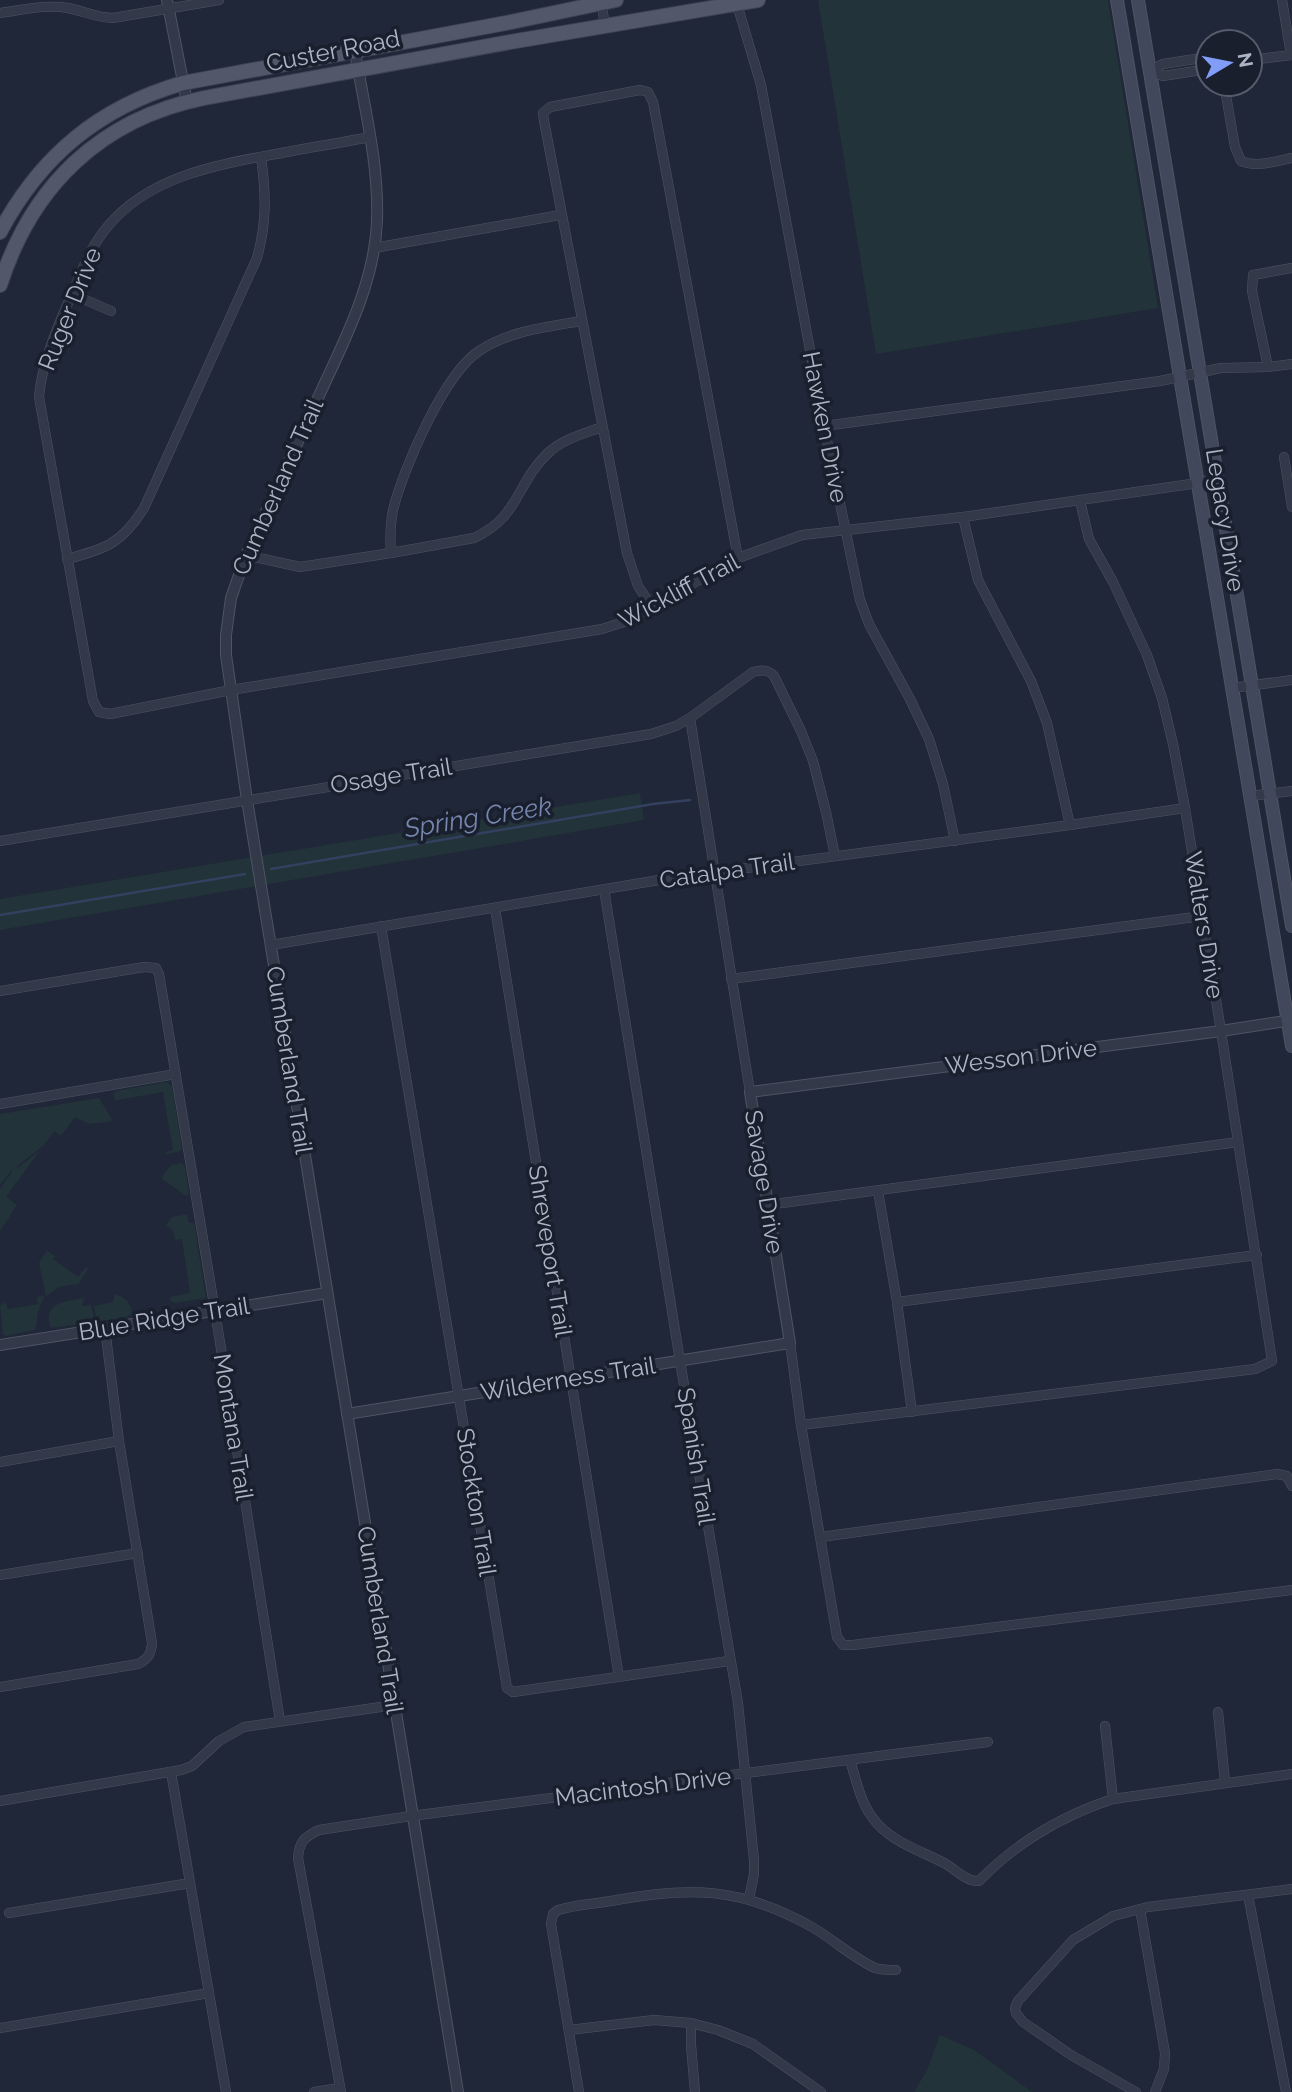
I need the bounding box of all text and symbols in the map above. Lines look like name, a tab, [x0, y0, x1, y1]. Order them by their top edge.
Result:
street label: Custer Road	[263, 23, 402, 78]
north arrow	[1194, 28, 1264, 98]
text: N	[1234, 51, 1258, 69]
street label: Ruger Drive	[32, 243, 107, 374]
street label: Hawken Drive	[797, 349, 854, 505]
street label: Cumberland Trail	[226, 394, 330, 579]
street label: Legacy Drive	[1200, 446, 1251, 594]
street label: Wickliff Trail	[613, 546, 745, 634]
street label: Osage Trail	[328, 752, 454, 799]
water label: Spring Creek	[401, 791, 554, 844]
street label: Catalpa Trail	[658, 847, 797, 894]
street label: Walters Drive	[1179, 849, 1230, 1001]
street label: Cumberland Trail	[260, 964, 319, 1156]
street label: Wesson Drive	[944, 1033, 1098, 1080]
street label: Savage Drive	[739, 1108, 790, 1256]
street label: Shreveport Trail	[523, 1163, 578, 1339]
street label: Blue Ridge Trail	[76, 1291, 252, 1346]
street label: Wilderness Trail	[478, 1350, 658, 1407]
street label: Montana Trail	[208, 1351, 259, 1503]
street label: Spanish Trail	[671, 1385, 722, 1527]
street label: Stockton Trail	[450, 1426, 503, 1579]
street label: Cumberland Trail	[351, 1524, 410, 1716]
street label: Macintosh Drive	[553, 1761, 733, 1812]

